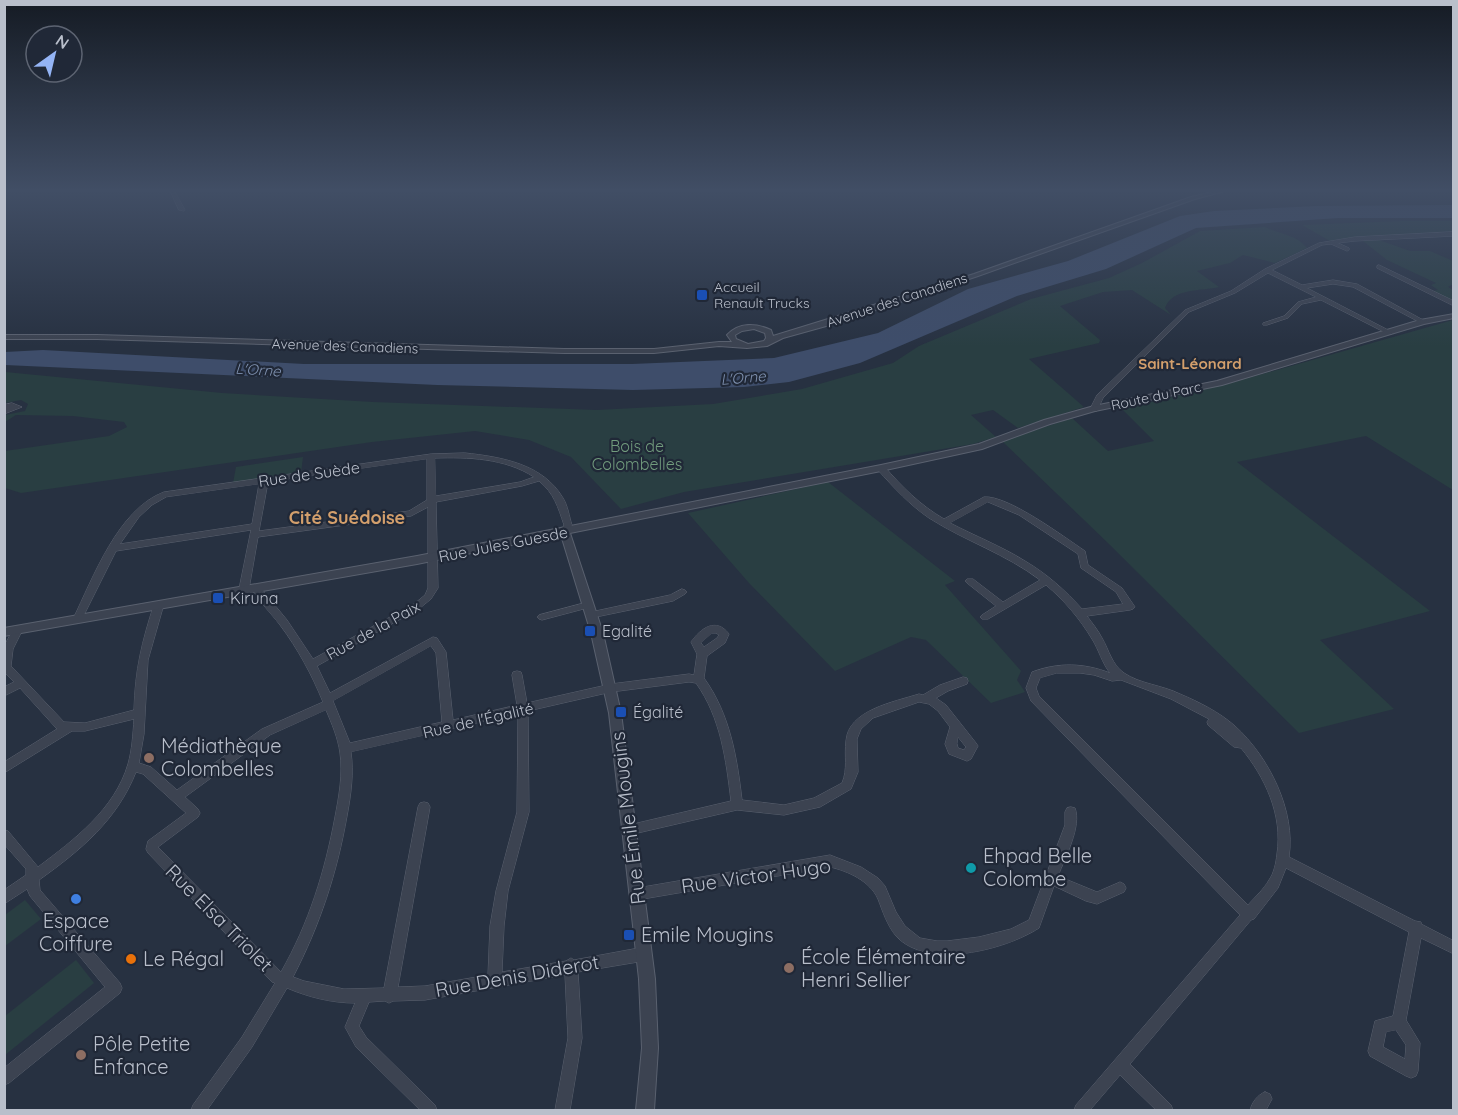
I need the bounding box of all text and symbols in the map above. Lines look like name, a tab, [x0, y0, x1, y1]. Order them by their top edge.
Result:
north arrow	[24, 24, 84, 84]
text: N	[52, 30, 73, 53]
street label: Avenue des Canadiens	[824, 269, 970, 331]
place label: Accueil Renault Trucks	[714, 278, 810, 312]
marker: Accueil Renault Trucks	[695, 288, 709, 302]
street label: Avenue des Canadiens	[271, 334, 419, 358]
district label: Saint-Léonard	[1138, 354, 1242, 373]
water label: L'Orne	[235, 358, 282, 381]
water label: L'Orne	[720, 366, 767, 389]
street label: Route du Parc	[1109, 378, 1203, 414]
park label: Bois de Colombelles	[592, 436, 682, 474]
street label: Rue de Suède	[257, 457, 361, 491]
district label: Cité Suédoise	[289, 506, 405, 529]
street label: Rue Jules Guesde	[437, 522, 569, 566]
place label: Kiruna	[230, 588, 278, 608]
marker: Kiruna	[211, 591, 225, 605]
street label: Rue de la Paix	[323, 596, 424, 664]
place label: Egalité	[602, 621, 652, 641]
marker: Egalité	[583, 624, 597, 638]
street label: Rue de l'Égalité	[421, 698, 535, 742]
place label: Égalité	[633, 702, 683, 722]
marker: Égalité	[614, 705, 628, 719]
street label: Rue Émile Mougins	[605, 730, 651, 906]
place label: Médiathèque Colombelles	[161, 733, 282, 781]
marker: Médiathèque Colombelles	[142, 751, 156, 765]
place label: Ehpad Belle Colombe	[983, 843, 1092, 891]
street label: Rue Victor Hugo	[679, 853, 832, 898]
street label: Rue Elsa Triolet	[160, 859, 278, 977]
marker: Ehpad Belle Colombe	[964, 861, 978, 875]
marker: Espace Coiffure	[69, 892, 83, 906]
place label: Espace Coiffure	[39, 908, 113, 956]
place label: Emile Mougins	[641, 922, 774, 947]
marker: Emile Mougins	[622, 928, 636, 942]
place label: École Élémentaire Henri Sellier	[801, 944, 966, 992]
place label: Le Régal	[143, 946, 224, 971]
street label: Rue Denis Diderot	[433, 949, 601, 1002]
marker: Le Régal	[124, 952, 138, 966]
marker: École Élémentaire Henri Sellier	[782, 961, 796, 975]
place label: Pôle Petite Enfance	[93, 1031, 190, 1079]
marker: Pôle Petite Enfance	[74, 1048, 88, 1062]

